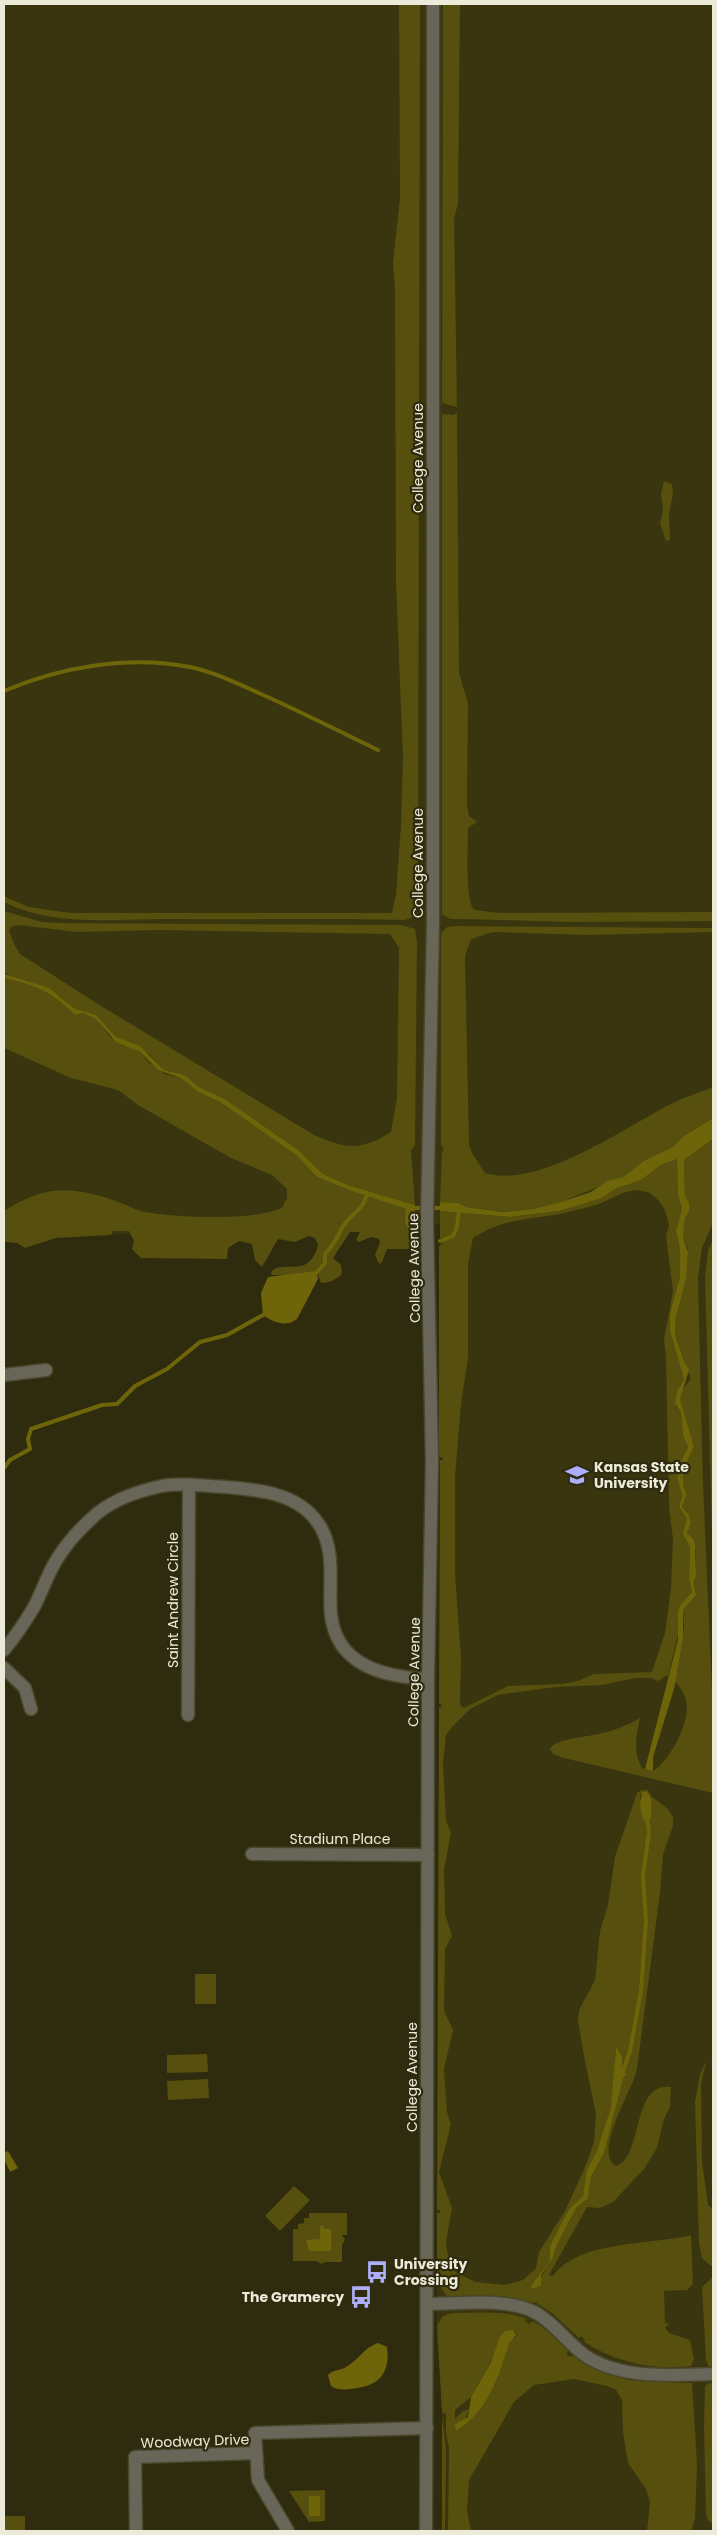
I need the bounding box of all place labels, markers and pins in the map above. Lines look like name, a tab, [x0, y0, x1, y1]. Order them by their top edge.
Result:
place label: Kansas State University	[594, 1457, 689, 1493]
school or university icon: Kansas State University	[564, 1462, 590, 1488]
place label: University Crossing	[394, 2254, 467, 2290]
bus stop icon: University Crossing	[364, 2259, 390, 2285]
bus stop icon: The Gramercy	[348, 2284, 374, 2310]
place label: The Gramercy	[242, 2287, 344, 2307]

